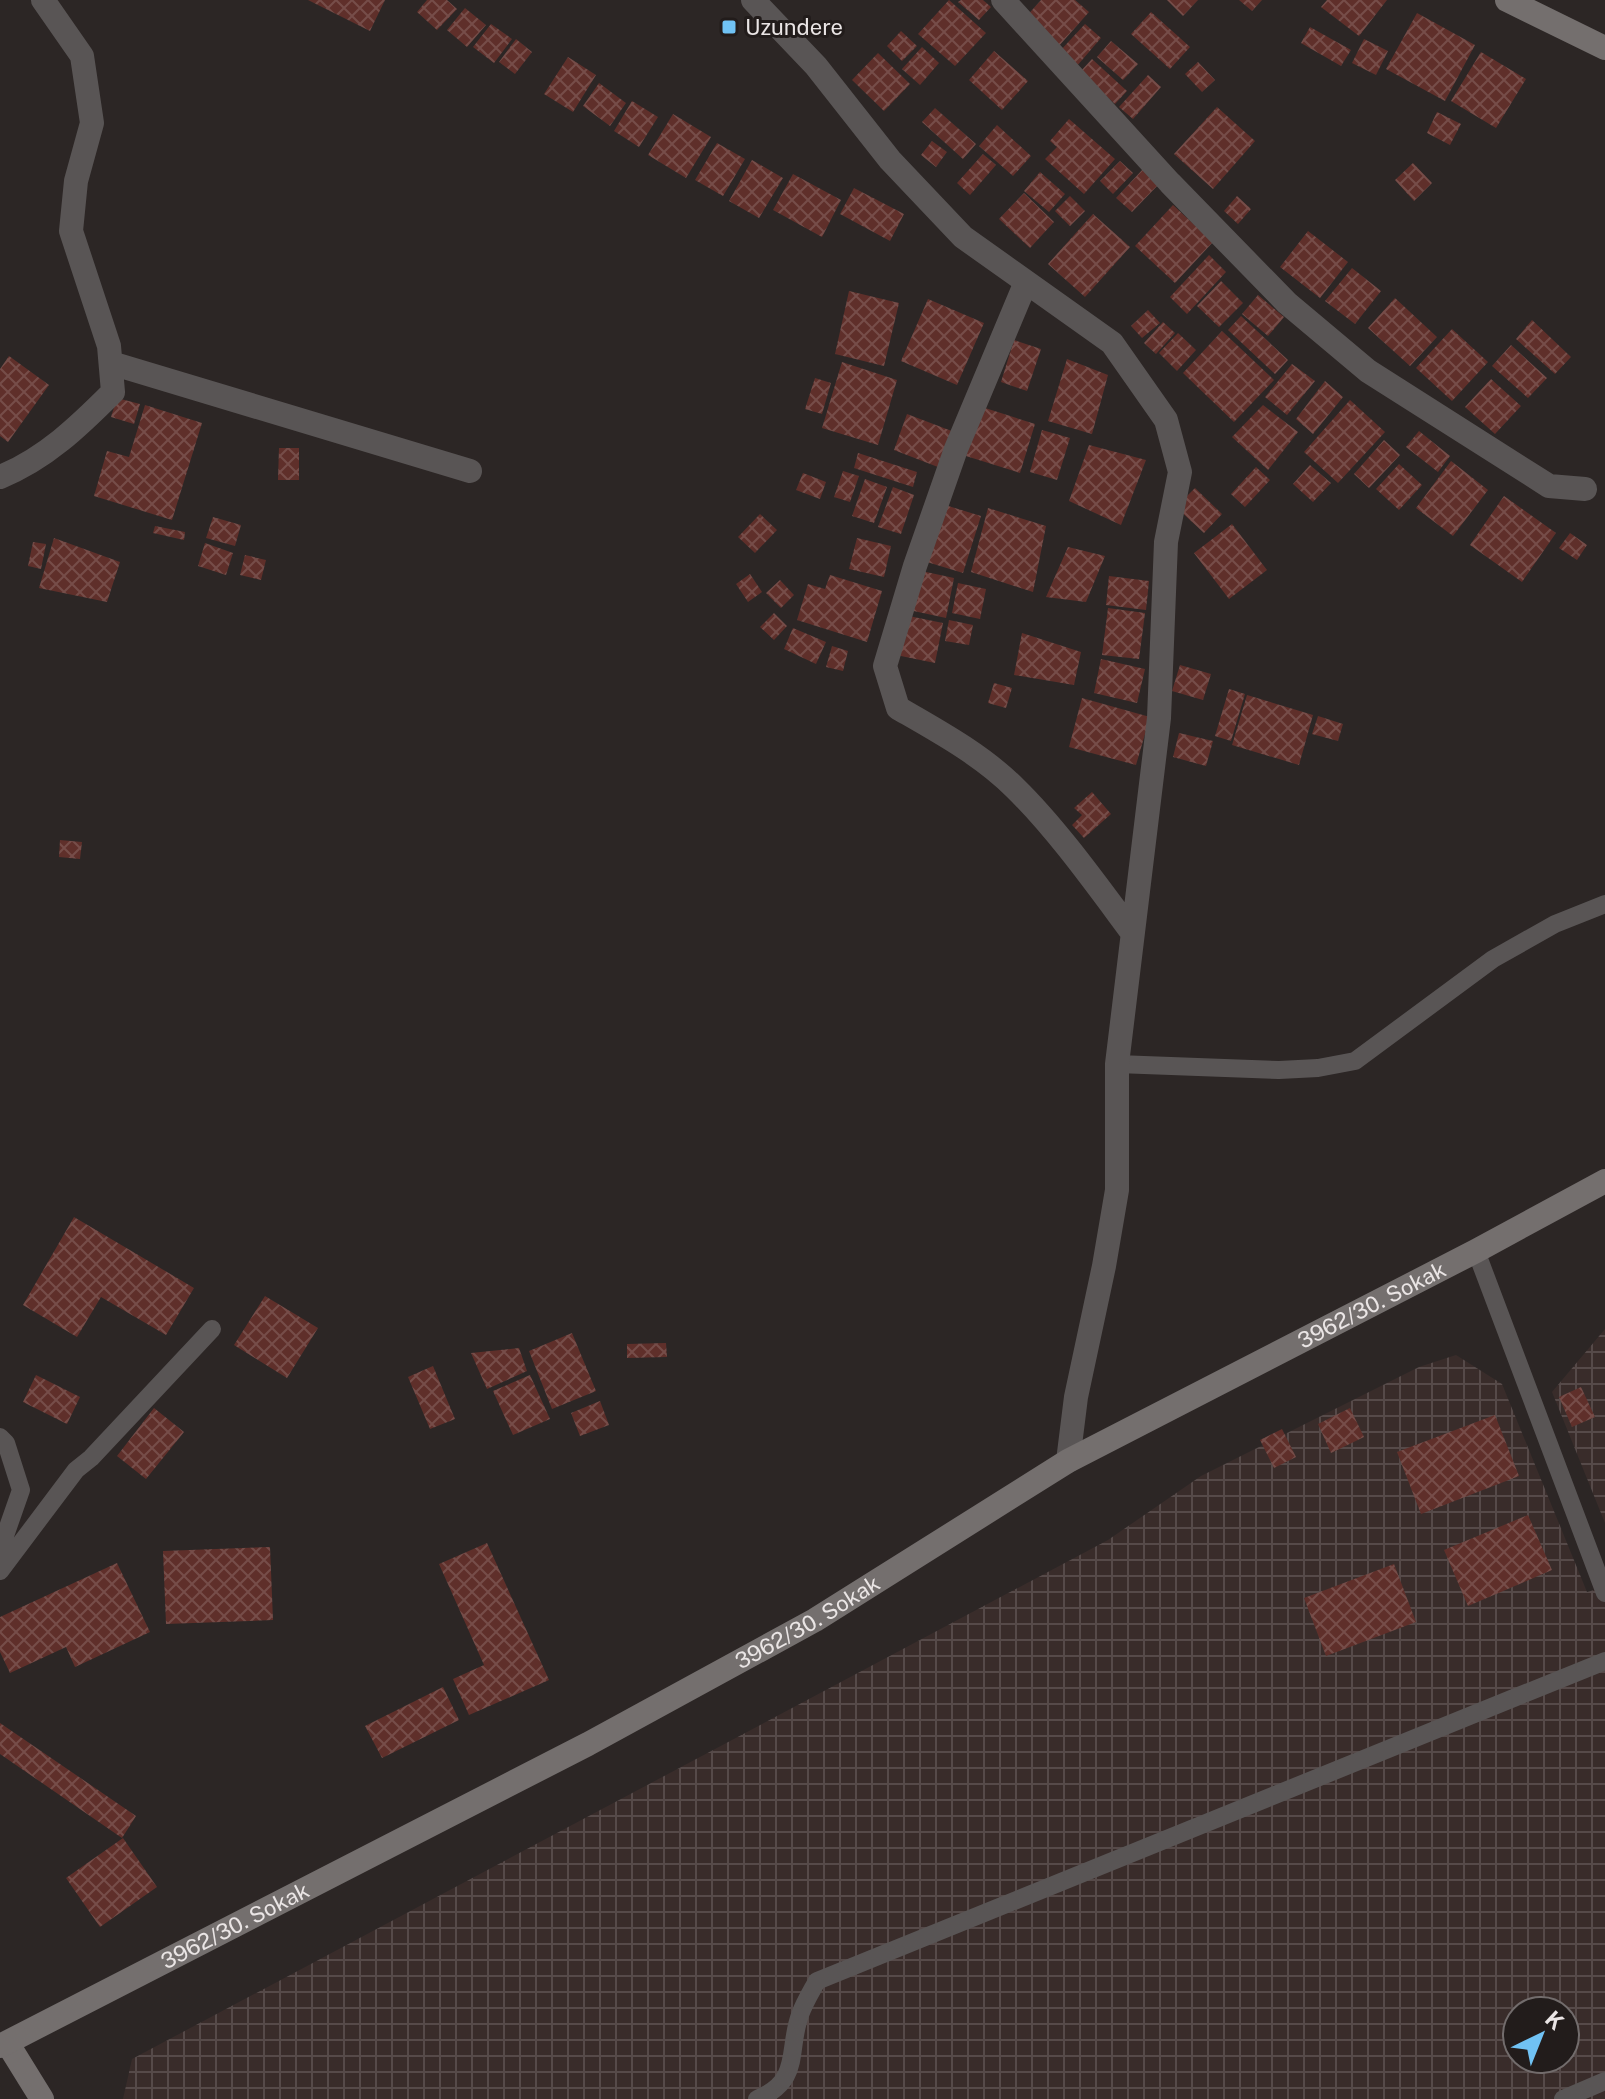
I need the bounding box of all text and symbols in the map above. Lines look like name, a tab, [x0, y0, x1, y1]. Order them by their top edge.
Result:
place label: Uzundere	[745, 14, 843, 40]
marker: Uzundere	[720, 18, 738, 36]
street label: 3962/30. Sokak	[1293, 1256, 1450, 1354]
street label: 3962/30. Sokak	[730, 1570, 884, 1674]
street label: 3962/30. Sokak	[156, 1877, 313, 1974]
north arrow	[1501, 1995, 1581, 2075]
text: K	[1540, 2005, 1569, 2035]

